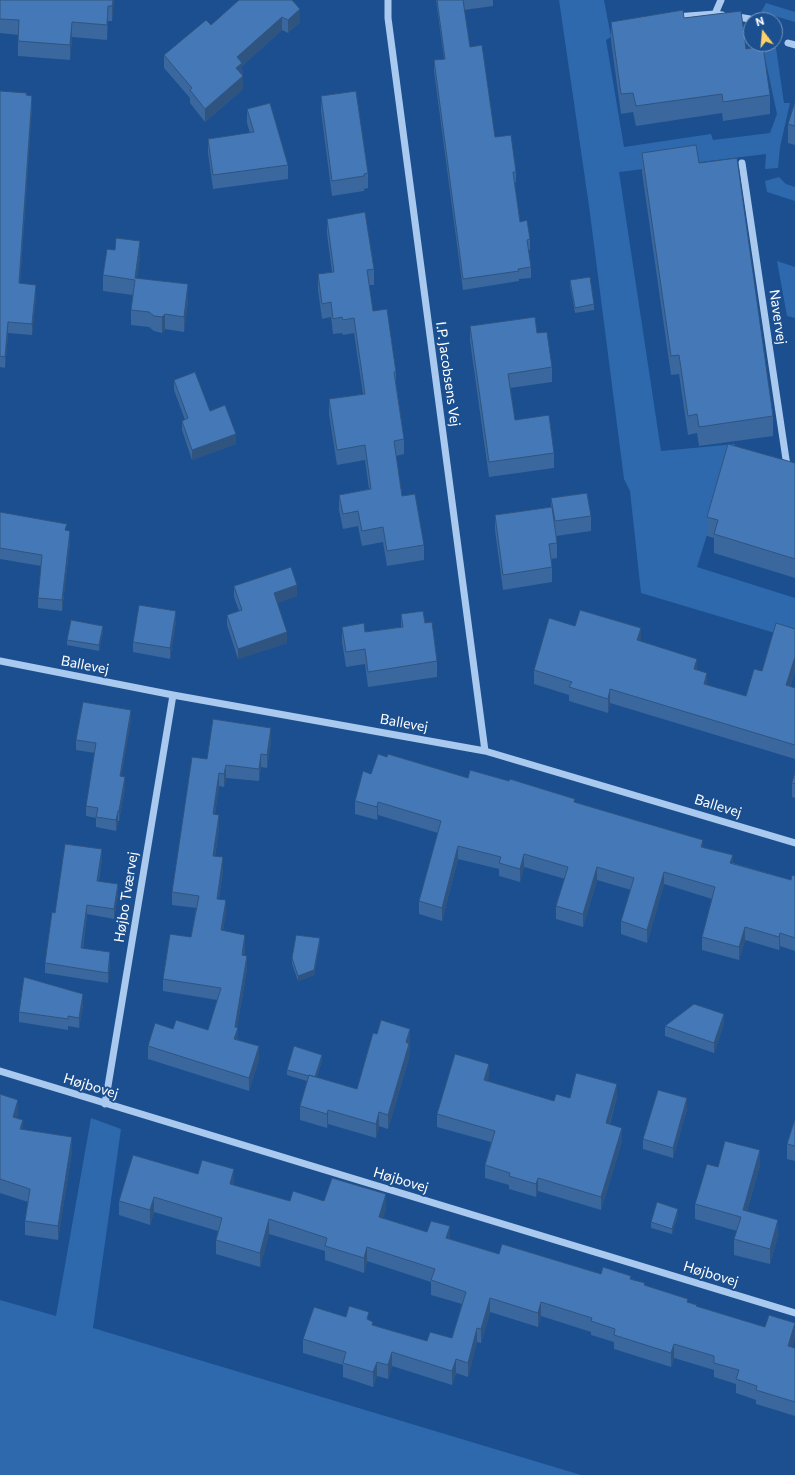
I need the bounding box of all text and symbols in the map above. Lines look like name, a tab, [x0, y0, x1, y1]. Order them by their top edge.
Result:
north arrow	[743, 12, 783, 52]
text: N	[754, 14, 766, 28]
street label: Navervej	[766, 288, 790, 346]
street label: I.P. Jacobsens Vej	[432, 320, 464, 428]
street label: Ballevej	[60, 652, 110, 678]
street label: Ballevej	[379, 711, 429, 735]
street label: Ballevej	[692, 791, 744, 821]
street label: Højbo Tværvej	[111, 850, 141, 944]
street label: Højbovej	[61, 1070, 121, 1102]
street label: Højbovej	[371, 1164, 431, 1196]
street label: Højbovej	[681, 1258, 741, 1290]

